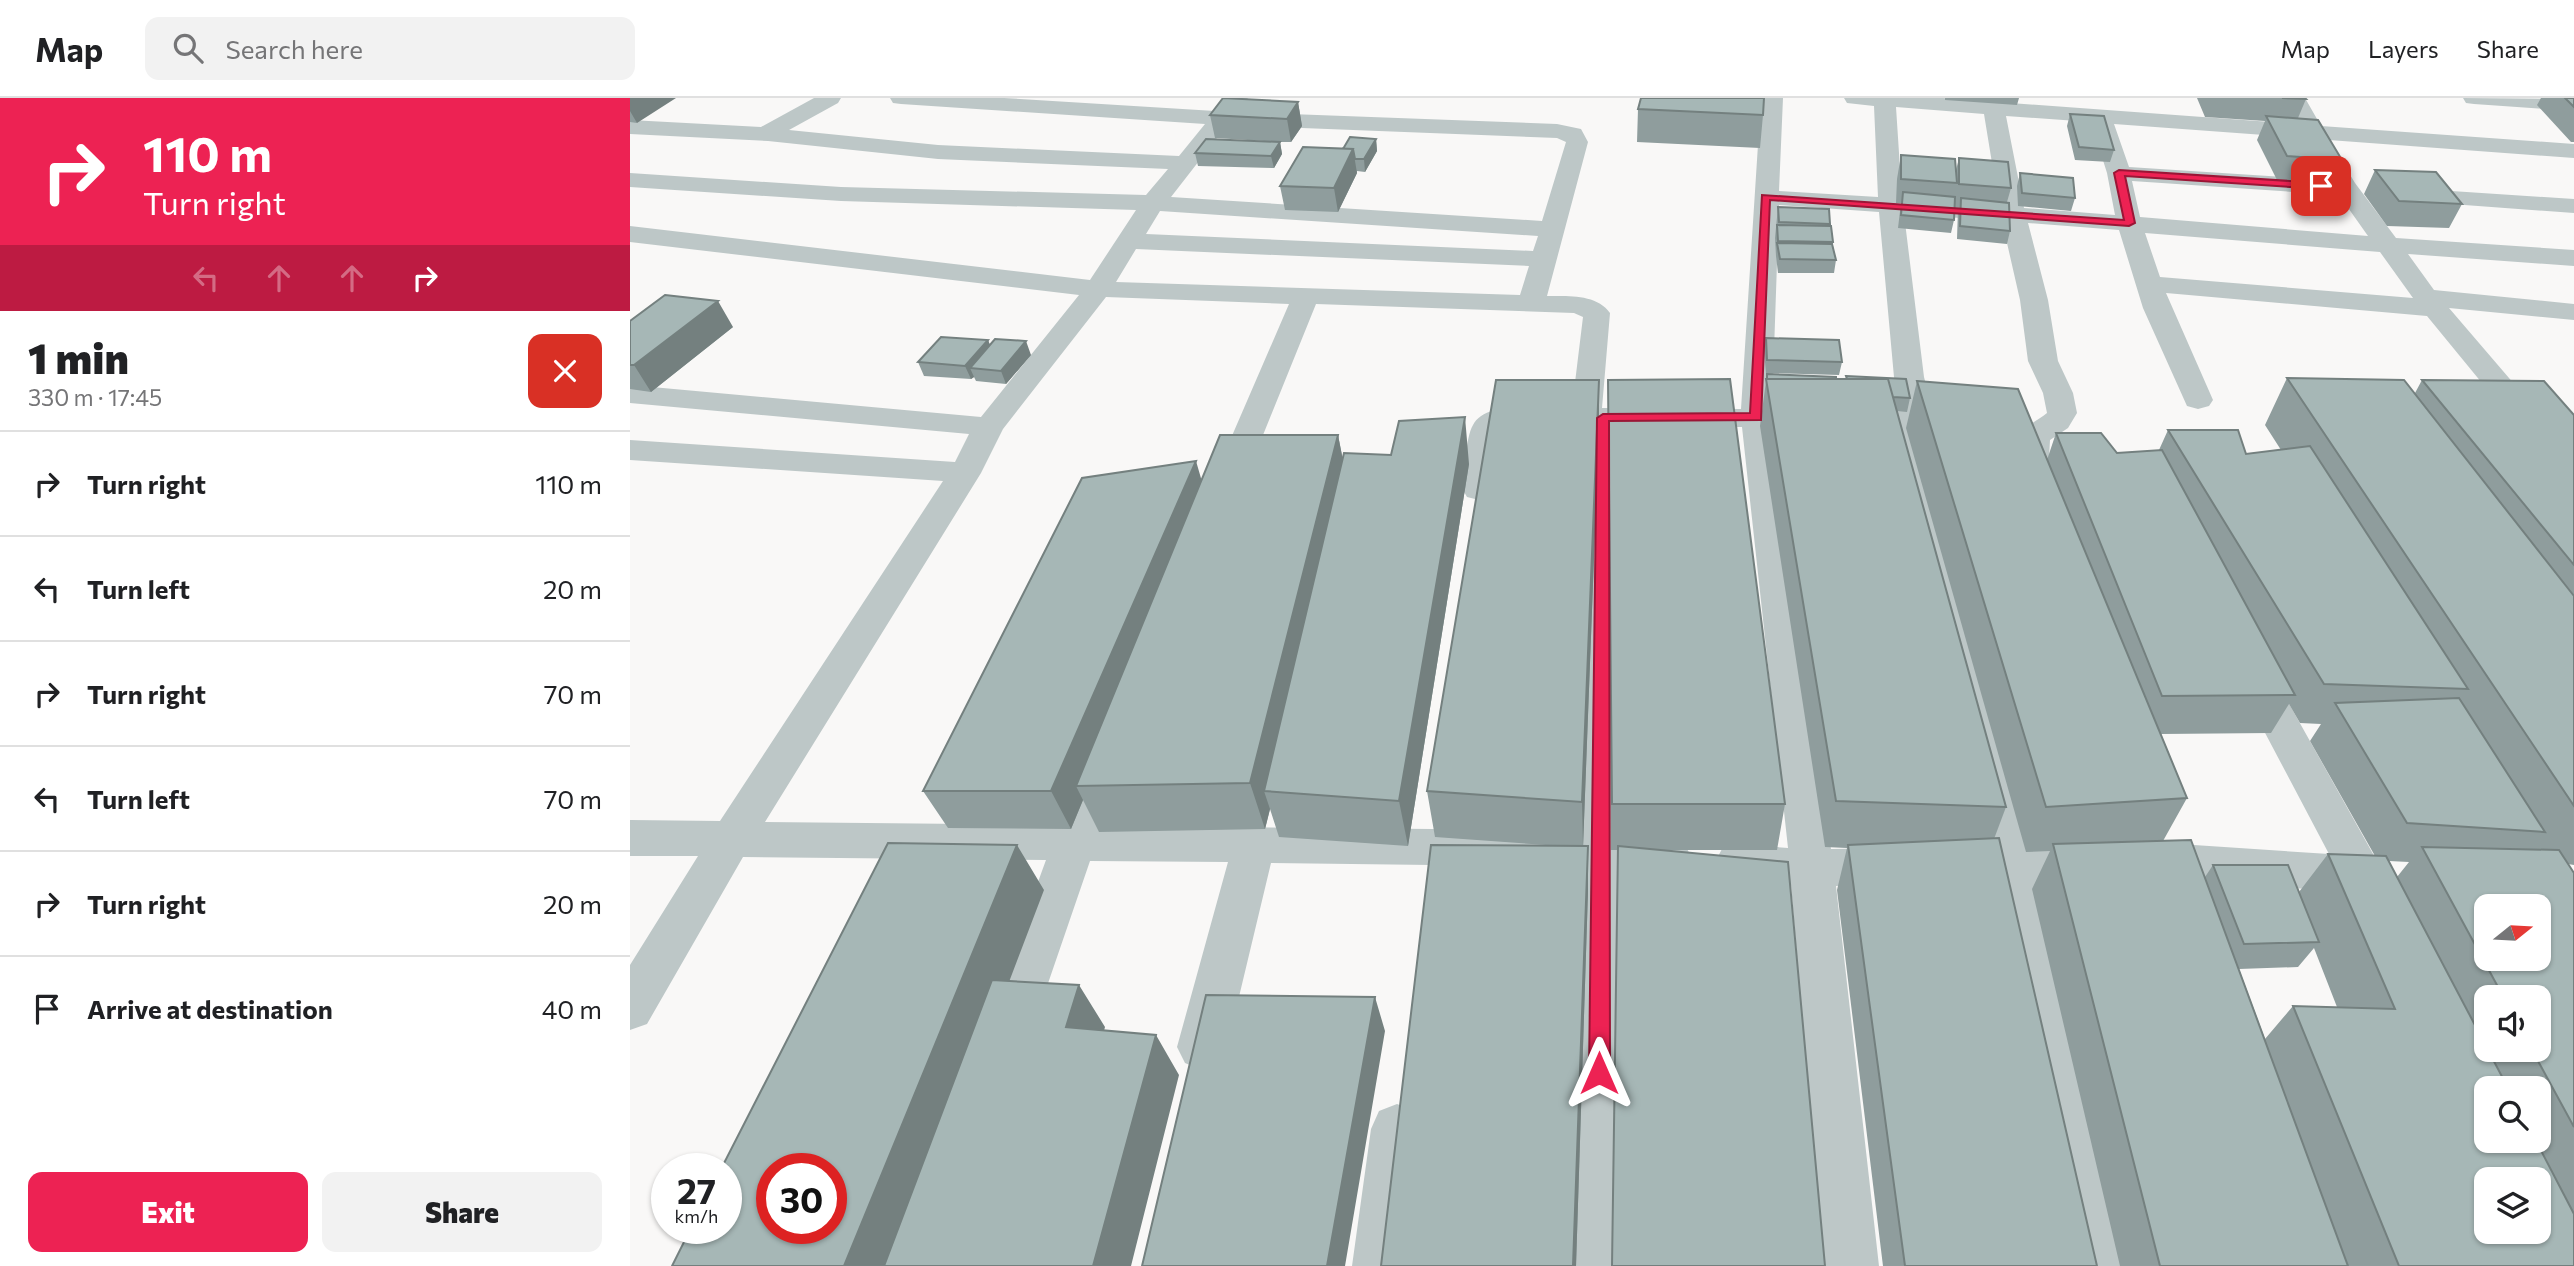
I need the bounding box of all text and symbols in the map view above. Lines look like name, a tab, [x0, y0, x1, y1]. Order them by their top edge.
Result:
search box	[145, 17, 635, 80]
text: Map	[35, 28, 103, 69]
icon: search	[169, 29, 207, 67]
text: Search here	[225, 33, 363, 64]
text: Map	[2281, 34, 2330, 63]
text: Layers	[2368, 34, 2439, 63]
text: Share	[2477, 34, 2539, 63]
text: 110 m	[143, 122, 272, 182]
icon: right	[28, 126, 119, 217]
pin	[2291, 156, 2351, 216]
icon: arrive	[2302, 167, 2340, 205]
text: Turn right	[143, 182, 286, 222]
icon: left	[187, 259, 225, 297]
icon: ahead	[260, 259, 298, 297]
icon: ahead	[333, 259, 371, 297]
icon: right	[406, 259, 444, 297]
text: 1 min	[28, 331, 129, 383]
button: close	[528, 334, 602, 408]
text: 330 m · 17:45	[28, 383, 162, 411]
icon: right	[28, 465, 66, 503]
text: Turn right	[87, 468, 206, 499]
text: 110 m	[535, 468, 602, 499]
icon: left	[28, 570, 66, 608]
text: Turn left	[87, 573, 190, 604]
text: 20 m	[543, 573, 602, 604]
icon: right	[28, 675, 66, 713]
text: Turn right	[87, 678, 206, 709]
text: 70 m	[544, 678, 602, 709]
icon: left	[28, 780, 66, 818]
text: Turn left	[87, 783, 190, 814]
text: 70 m	[544, 783, 602, 814]
icon: right	[28, 885, 66, 923]
text: Turn right	[87, 888, 206, 919]
text: 20 m	[543, 888, 602, 919]
north arrow	[2474, 894, 2552, 971]
map controls	[2474, 894, 2551, 1244]
button: sound	[2474, 985, 2551, 1062]
icon: arrive	[28, 990, 66, 1028]
text: Arrive at destination	[87, 993, 333, 1024]
text: 40 m	[542, 993, 602, 1024]
position arrow	[1562, 1036, 1636, 1110]
button: search	[2474, 1076, 2551, 1153]
speed limit sign: 30	[756, 1153, 847, 1244]
button: layers	[2474, 1167, 2551, 1244]
text: 27	[677, 1168, 716, 1211]
button: Exit	[28, 1172, 308, 1252]
button: Share	[322, 1172, 602, 1252]
text: km/h	[675, 1205, 718, 1227]

